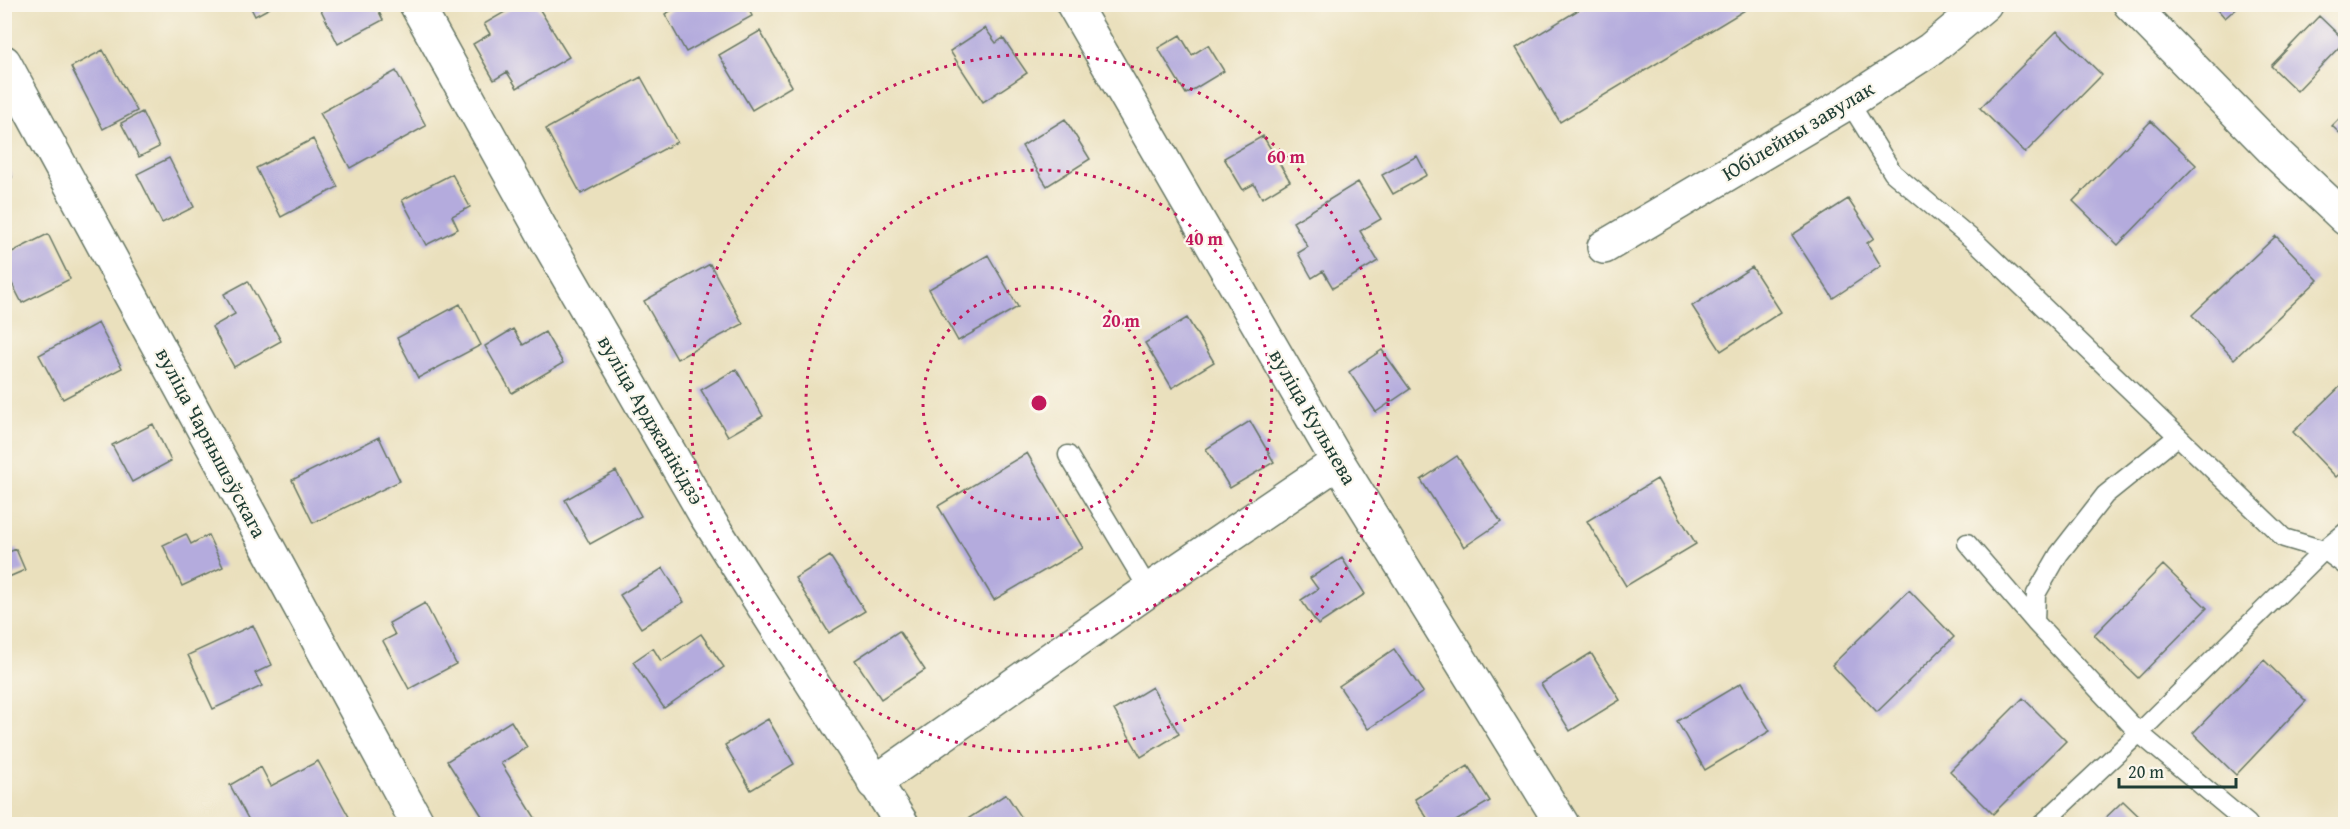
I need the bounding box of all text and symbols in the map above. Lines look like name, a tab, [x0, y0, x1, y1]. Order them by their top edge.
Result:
street label: Юбілейны завулак	[1716, 73, 1880, 188]
text: 60 m	[1267, 143, 1306, 170]
text: 40 m	[1185, 225, 1224, 252]
text: 20 m	[1102, 307, 1141, 334]
street label: вуліца Арджанікідзэ	[590, 329, 713, 510]
street label: вуліца Чарнышэўскага	[148, 342, 275, 543]
street label: вуліца Кульнева	[1262, 343, 1365, 490]
centre of rings	[1029, 393, 1049, 413]
scale bar	[2119, 751, 2236, 789]
text: 20 m	[2128, 758, 2164, 785]

